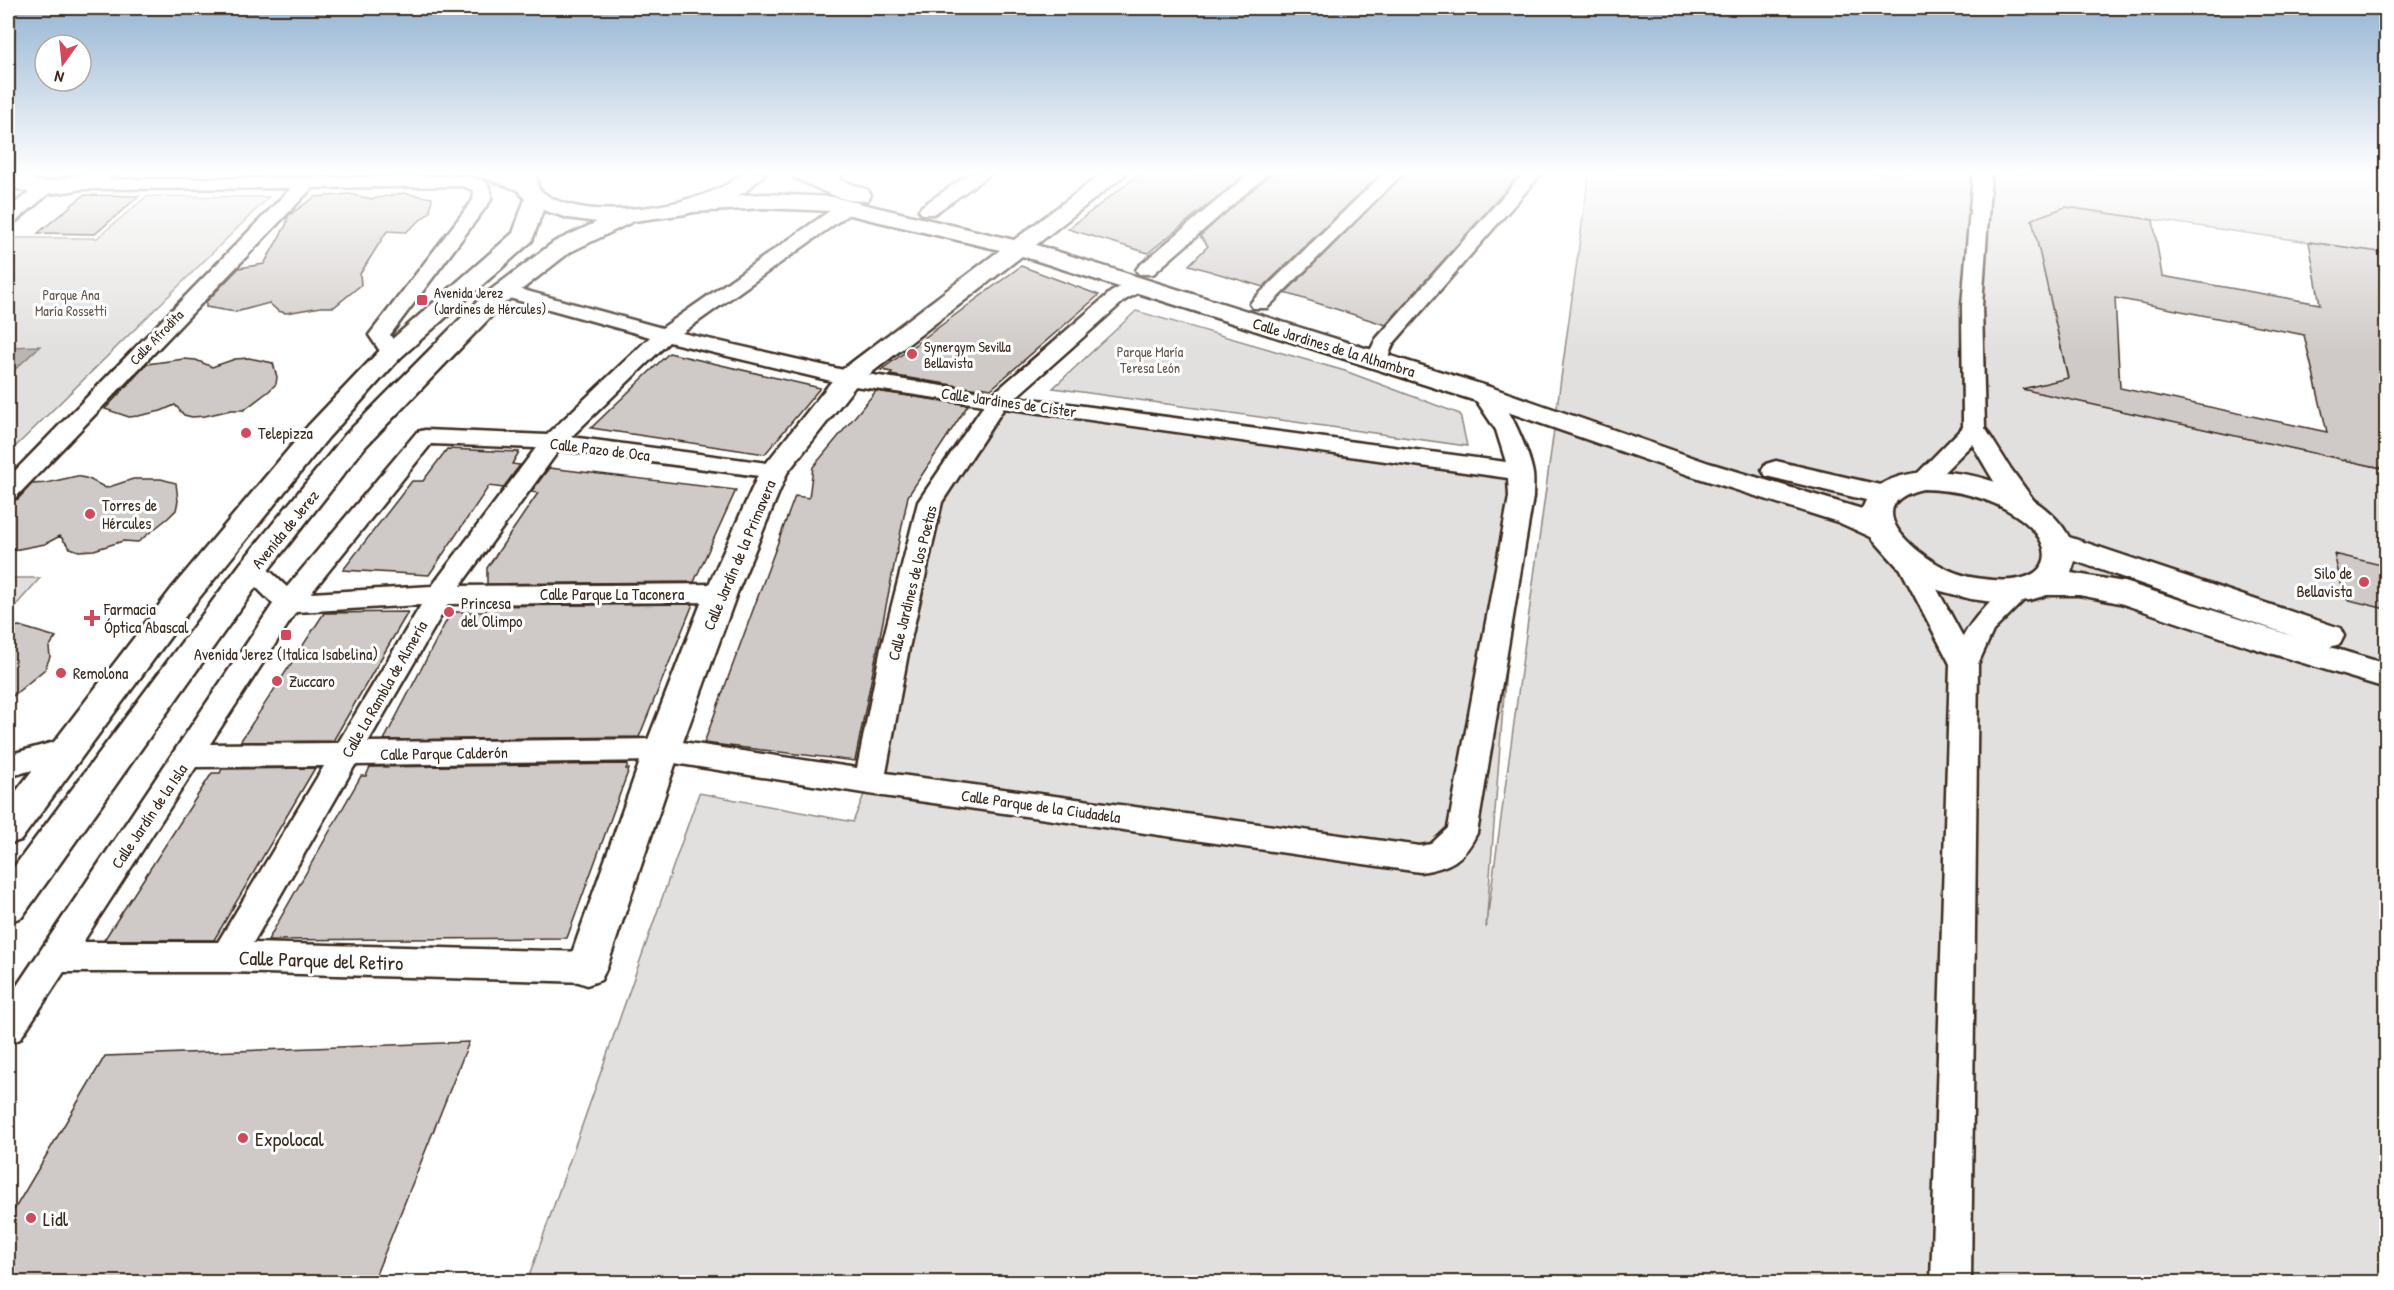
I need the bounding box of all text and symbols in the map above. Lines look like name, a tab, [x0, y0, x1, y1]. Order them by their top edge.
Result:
north arrow	[33, 33, 93, 93]
text: N	[52, 66, 66, 89]
place label: Avenida Jerez (Jardines de Hércules)	[434, 283, 546, 318]
park label: Parque Ana María Rossetti	[35, 285, 107, 320]
marker: Avenida Jerez (Jardines de Hércules)	[415, 293, 429, 307]
street label: Calle Afrodita	[125, 305, 187, 369]
street label: Calle Jardines de la Alhambra	[1250, 312, 1418, 382]
place label: Synergym Sevilla Bellavista	[924, 337, 1011, 372]
park label: Parque María Teresa León	[1117, 342, 1184, 377]
marker: Synergym Sevilla Bellavista	[905, 347, 919, 361]
street label: Calle Jardines de Cister	[940, 382, 1078, 422]
place label: Telepizza	[258, 422, 313, 444]
marker: Telepizza	[239, 426, 253, 440]
street label: Calle Pazo de Oca	[549, 432, 651, 466]
street label: Calle Jardín de la Primavera	[697, 476, 781, 634]
street label: Avenida de Jerez	[246, 485, 324, 573]
place label: Torres de Hércules	[102, 494, 158, 534]
street label: Calle Jardines de los Poetas	[882, 503, 942, 663]
marker: Torres de Hércules	[83, 507, 97, 521]
place label: Silo de Bellavista	[2296, 562, 2353, 602]
marker: Silo de Bellavista	[2357, 575, 2371, 589]
street label: Calle Parque La Taconera	[540, 583, 684, 605]
place label: Princesa del Olimpo	[461, 592, 523, 632]
place label: Farmacia Óptica Abascal	[103, 598, 189, 638]
marker: Princesa del Olimpo	[442, 605, 456, 619]
marker: Farmacia Óptica Abascal	[85, 611, 99, 625]
street label: Calle La Rambla de Almería	[336, 616, 432, 762]
marker: Avenida Jerez (Italica Isabelina)	[279, 628, 293, 642]
place label: Avenida Jerez (Italica Isabelina)	[194, 643, 378, 665]
place label: Remolona	[73, 662, 128, 684]
marker: Remolona	[54, 666, 68, 680]
place label: Zuccaro	[289, 670, 335, 692]
marker: Zuccaro	[270, 674, 284, 688]
street label: Calle Parque Calderón	[380, 741, 508, 765]
street label: Calle Jardín de la Isla	[106, 759, 192, 873]
street label: Calle Parque de la Ciudadela	[960, 784, 1122, 828]
street label: Calle Parque del Retiro	[238, 944, 404, 976]
place label: Expolocal	[255, 1125, 324, 1152]
marker: Expolocal	[236, 1131, 250, 1145]
place label: Lidl	[43, 1205, 69, 1232]
marker: Lidl	[24, 1211, 38, 1225]

